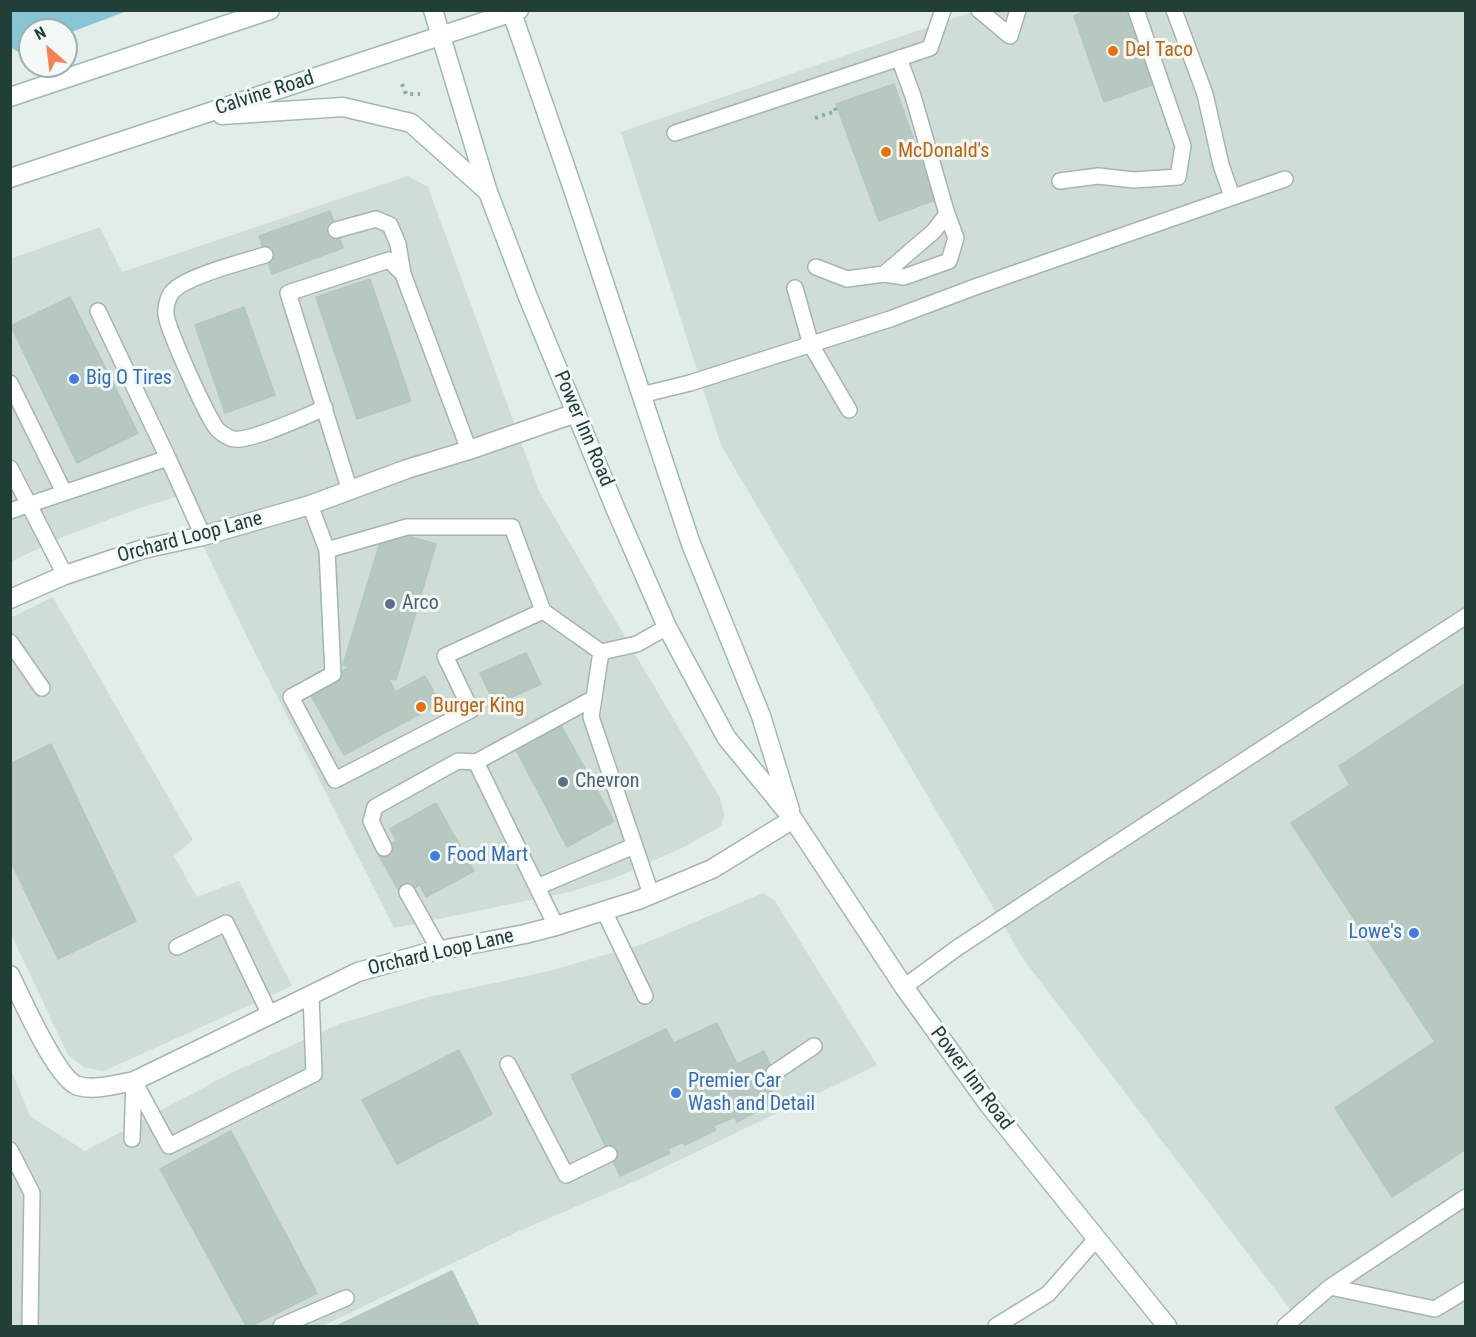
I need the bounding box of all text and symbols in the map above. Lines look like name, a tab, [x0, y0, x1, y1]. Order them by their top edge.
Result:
north arrow	[18, 18, 78, 78]
text: N	[31, 23, 49, 44]
place label: Del Taco	[1125, 39, 1193, 63]
marker: Del Taco	[1106, 44, 1120, 58]
street label: Calvine Road	[213, 67, 317, 121]
place label: McDonald's	[898, 140, 989, 164]
marker: McDonald's	[879, 145, 893, 159]
place label: Big O Tires	[86, 367, 172, 391]
street label: Power Inn Road	[548, 368, 618, 490]
marker: Big O Tires	[67, 372, 81, 386]
street label: Orchard Loop Lane	[115, 507, 265, 569]
place label: Arco	[402, 592, 439, 616]
marker: Arco	[383, 597, 397, 611]
place label: Burger King	[433, 695, 524, 719]
marker: Burger King	[414, 700, 428, 714]
place label: Chevron	[575, 770, 639, 794]
marker: Chevron	[556, 775, 570, 789]
place label: Food Mart	[447, 844, 528, 868]
marker: Food Mart	[428, 849, 442, 863]
place label: Lowe's	[1348, 921, 1402, 945]
street label: Orchard Loop Lane	[366, 925, 516, 981]
marker: Lowe's	[1407, 926, 1421, 940]
street label: Power Inn Road	[924, 1023, 1018, 1135]
place label: Premier Car Wash and Detail	[688, 1070, 815, 1117]
marker: Premier Car Wash and Detail	[669, 1086, 683, 1100]

